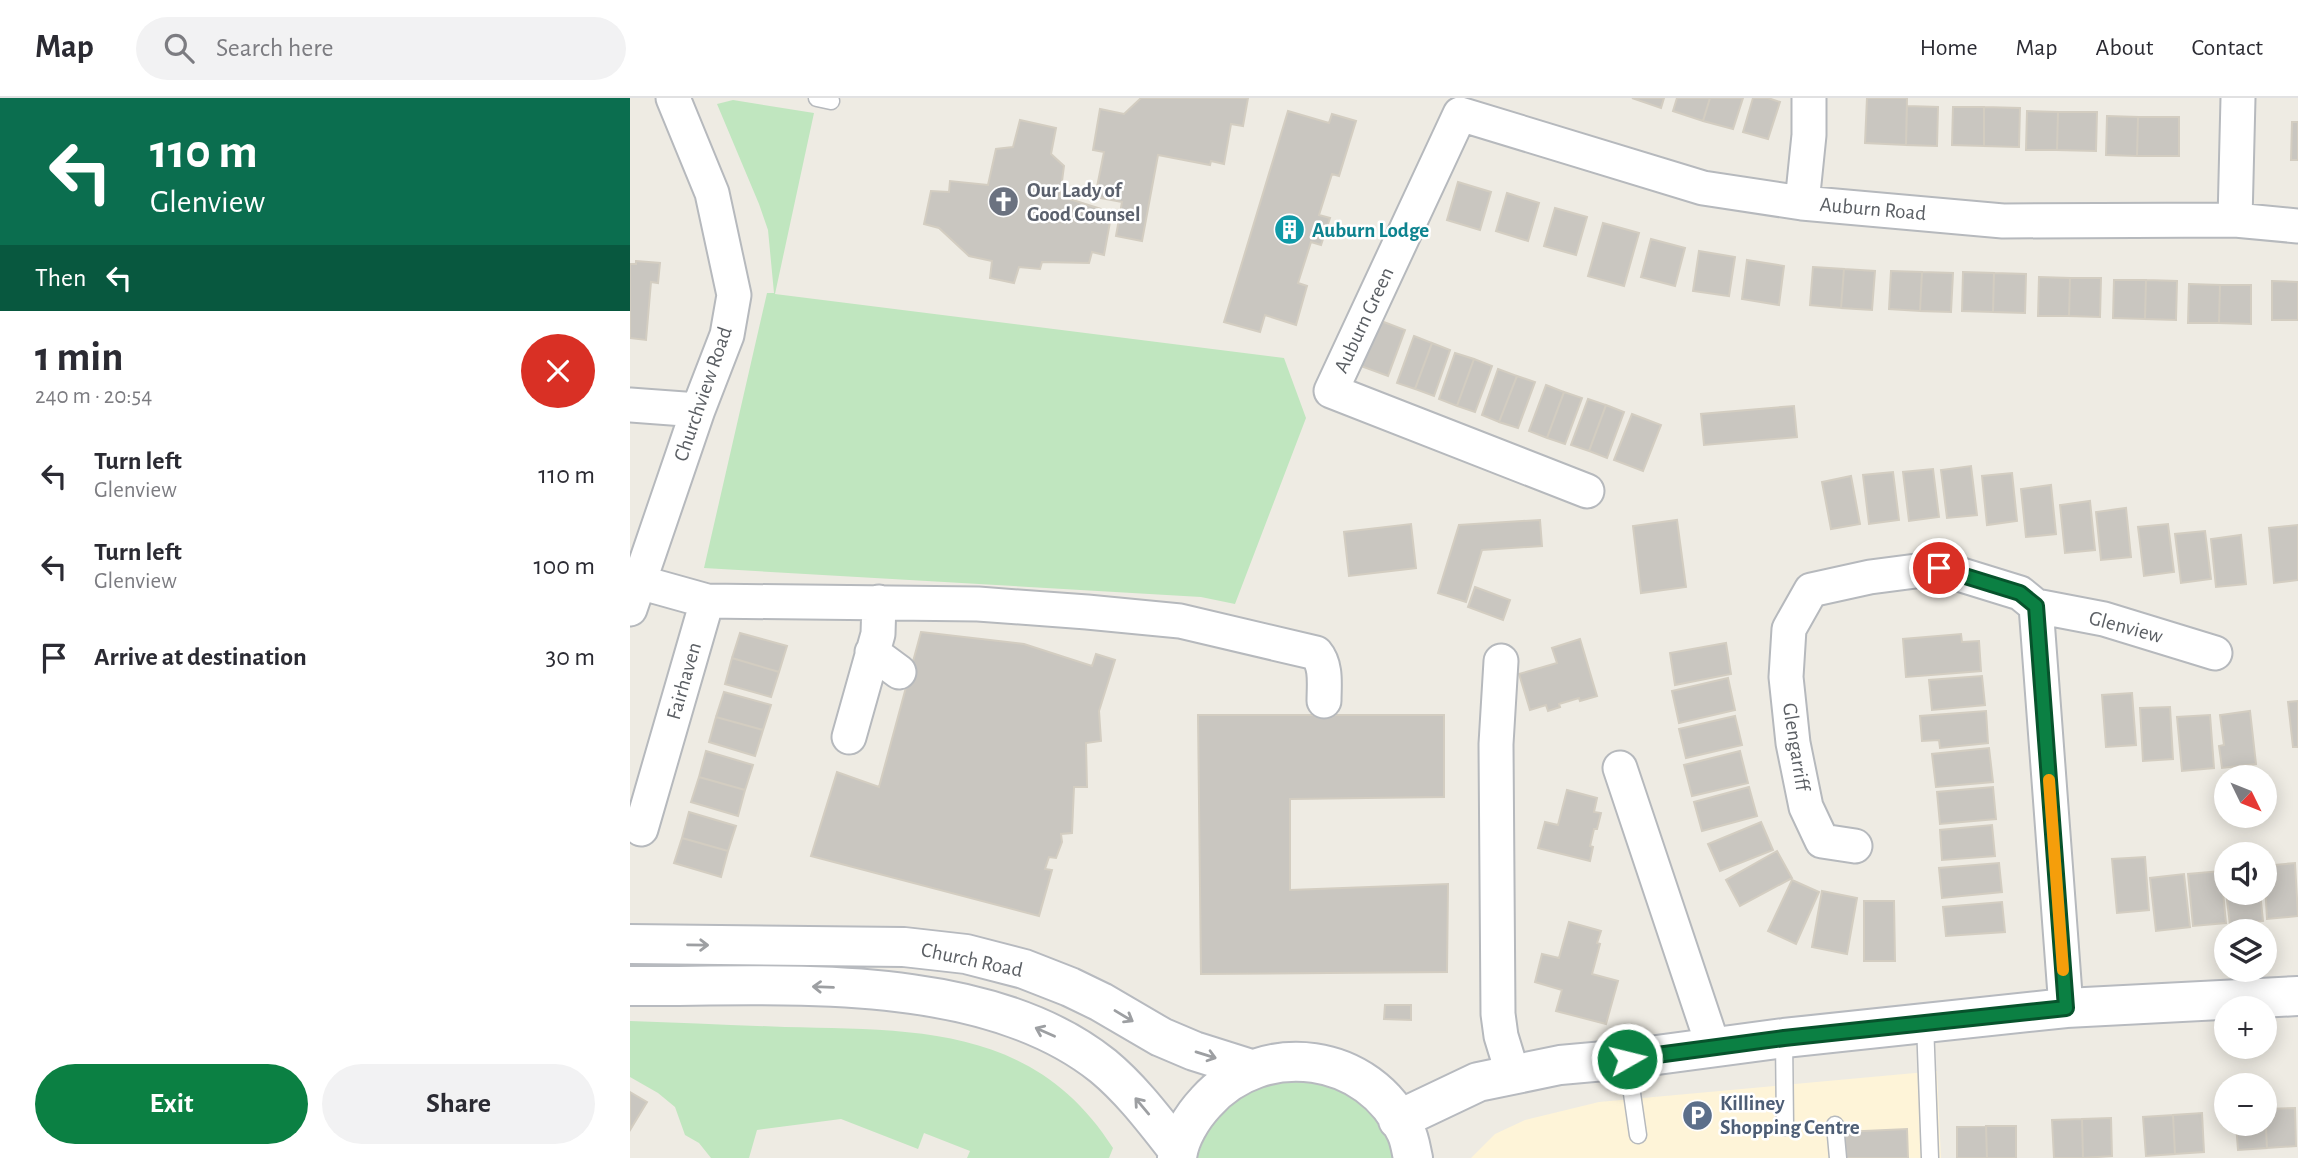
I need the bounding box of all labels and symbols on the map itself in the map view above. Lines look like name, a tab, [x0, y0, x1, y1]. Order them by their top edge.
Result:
place label: Our Lady of Good Counsel	[1027, 180, 1140, 225]
church icon: Our Lady of Good Counsel	[987, 185, 1021, 219]
street label: Auburn Road	[1819, 194, 1927, 224]
building icon: Auburn Lodge	[1272, 213, 1306, 247]
place label: Auburn Lodge	[1312, 220, 1429, 241]
street label: Auburn Green	[1330, 264, 1398, 376]
street label: Churchview Road	[670, 324, 736, 464]
pin	[1909, 538, 1969, 598]
street label: Glenview	[2087, 607, 2165, 647]
street label: Fairhaven	[663, 640, 705, 722]
street label: Glengarriff	[1779, 701, 1814, 794]
north arrow	[2214, 765, 2277, 828]
one-way arrow	[686, 938, 709, 952]
street label: Church Road	[919, 939, 1025, 981]
one-way arrow	[812, 981, 835, 994]
one-way arrow	[1113, 1009, 1133, 1023]
position arrow	[1590, 1022, 1664, 1096]
one-way arrow	[1035, 1025, 1056, 1038]
one-way arrow	[1194, 1049, 1216, 1062]
place label: Killiney Shopping Centre	[1720, 1093, 1860, 1138]
one-way arrow	[1134, 1098, 1150, 1116]
parking icon: Killiney Shopping Centre	[1680, 1098, 1714, 1132]

